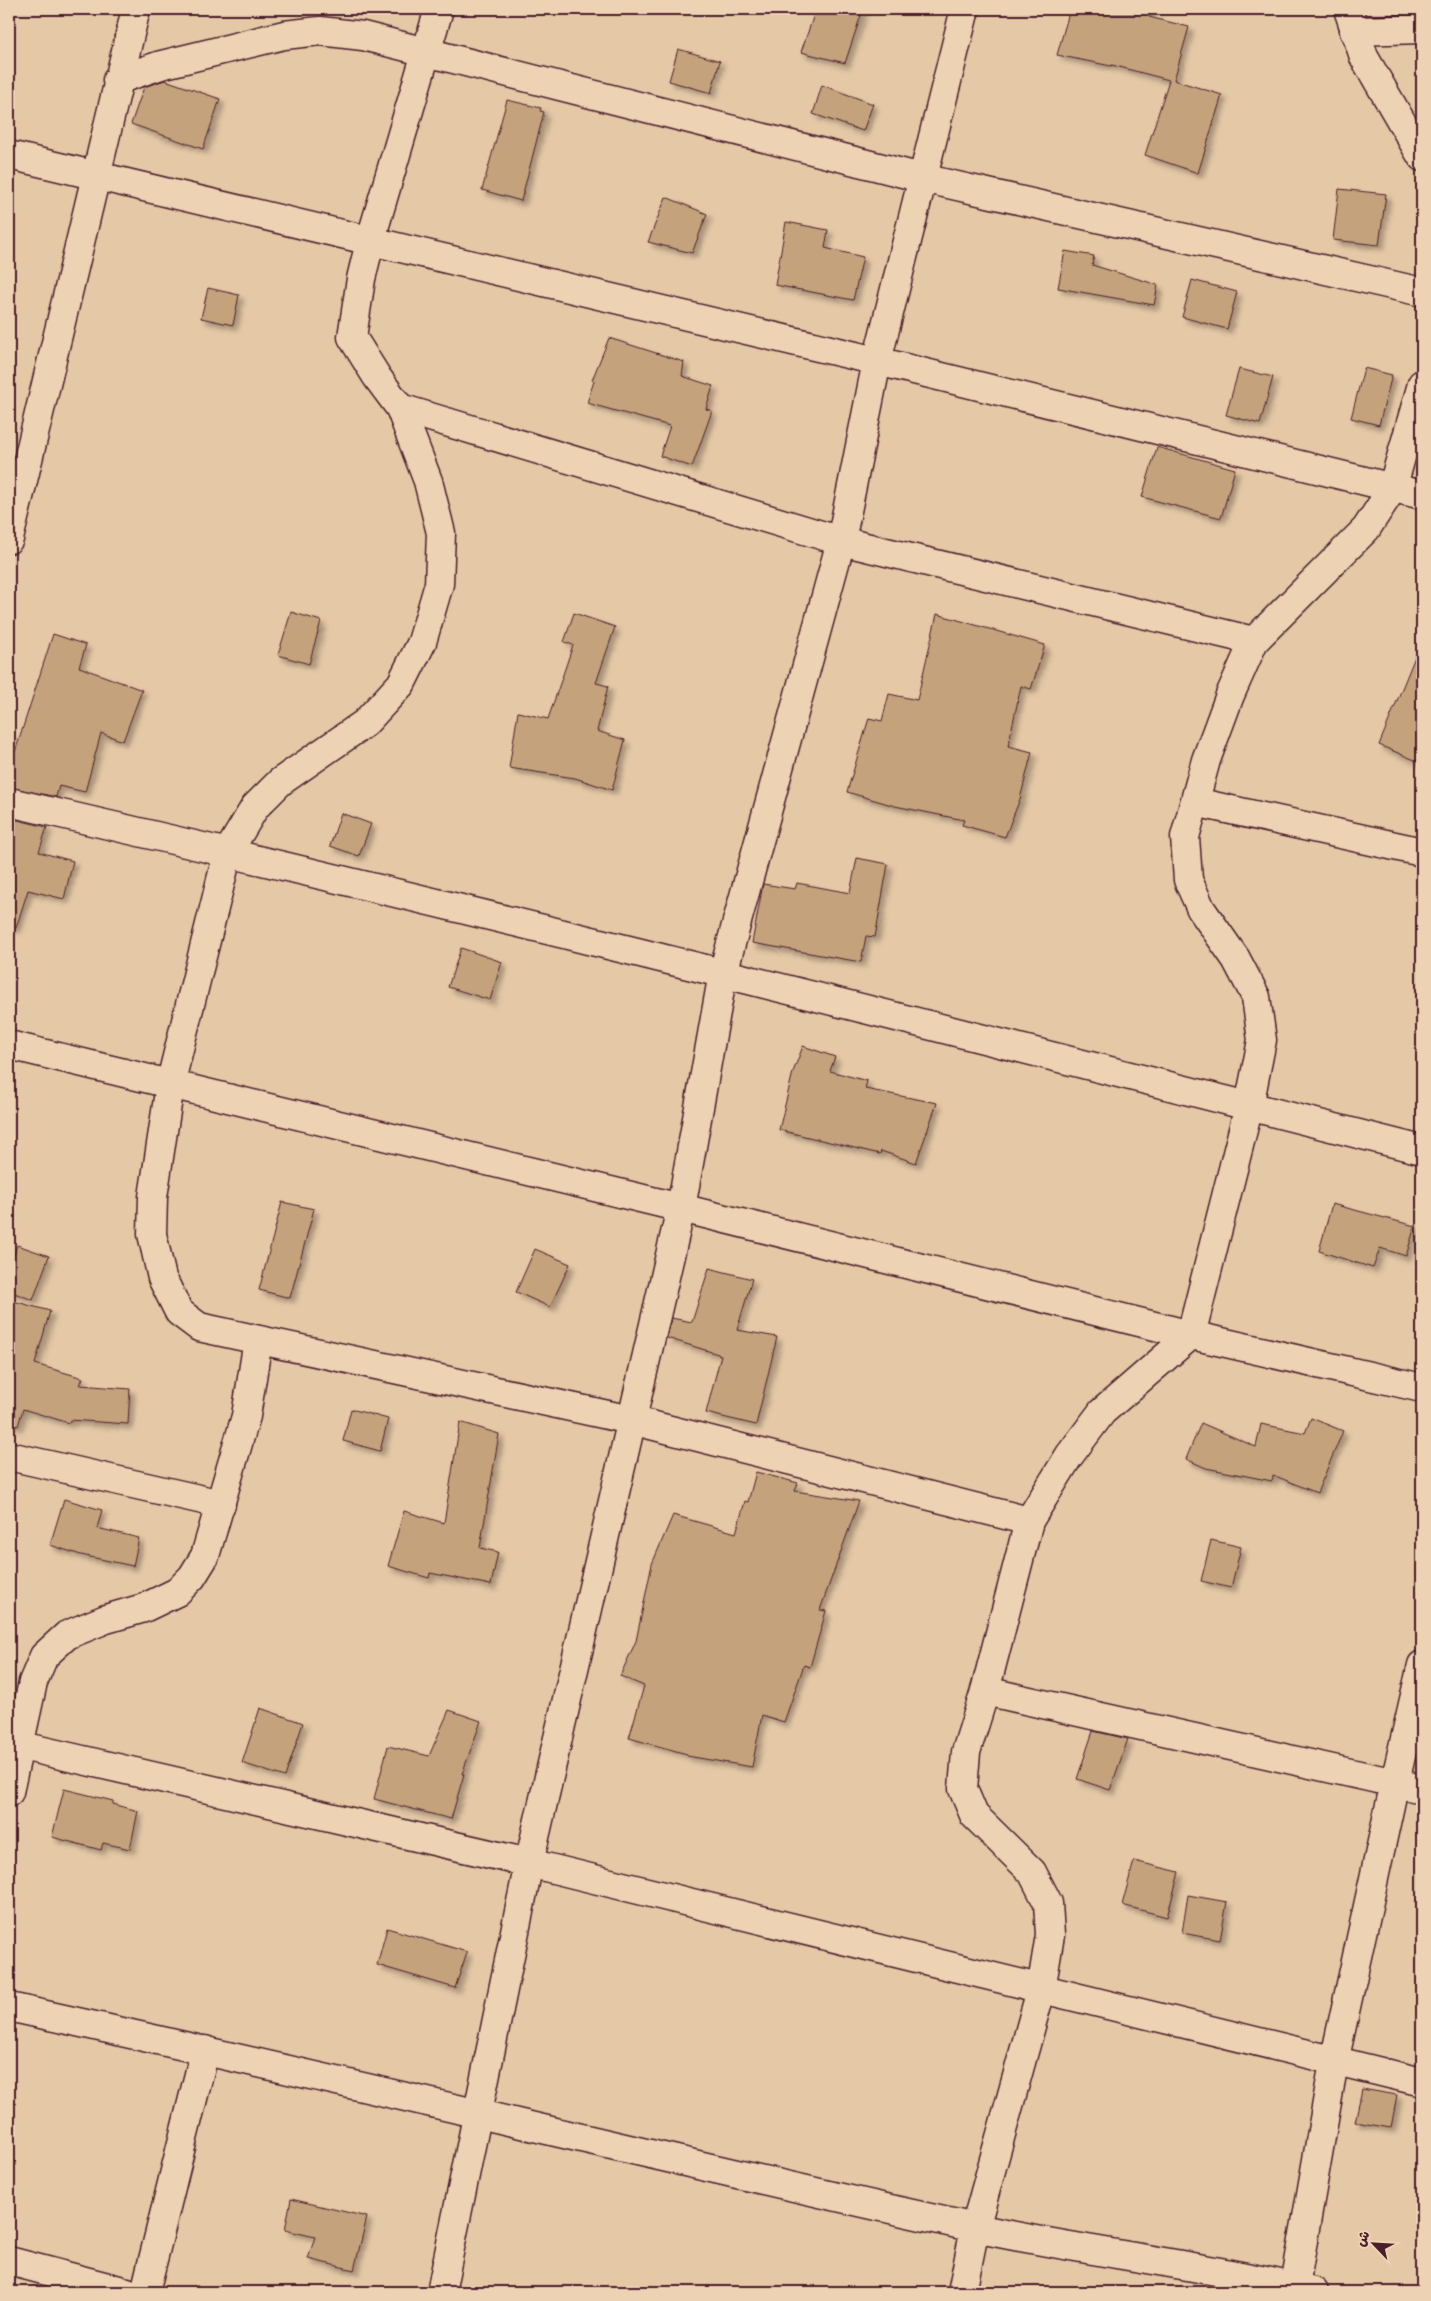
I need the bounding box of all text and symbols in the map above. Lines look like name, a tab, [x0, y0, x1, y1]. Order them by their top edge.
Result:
north arrow	[1348, 2218, 1398, 2268]
text: ش	[1351, 2228, 1376, 2251]

